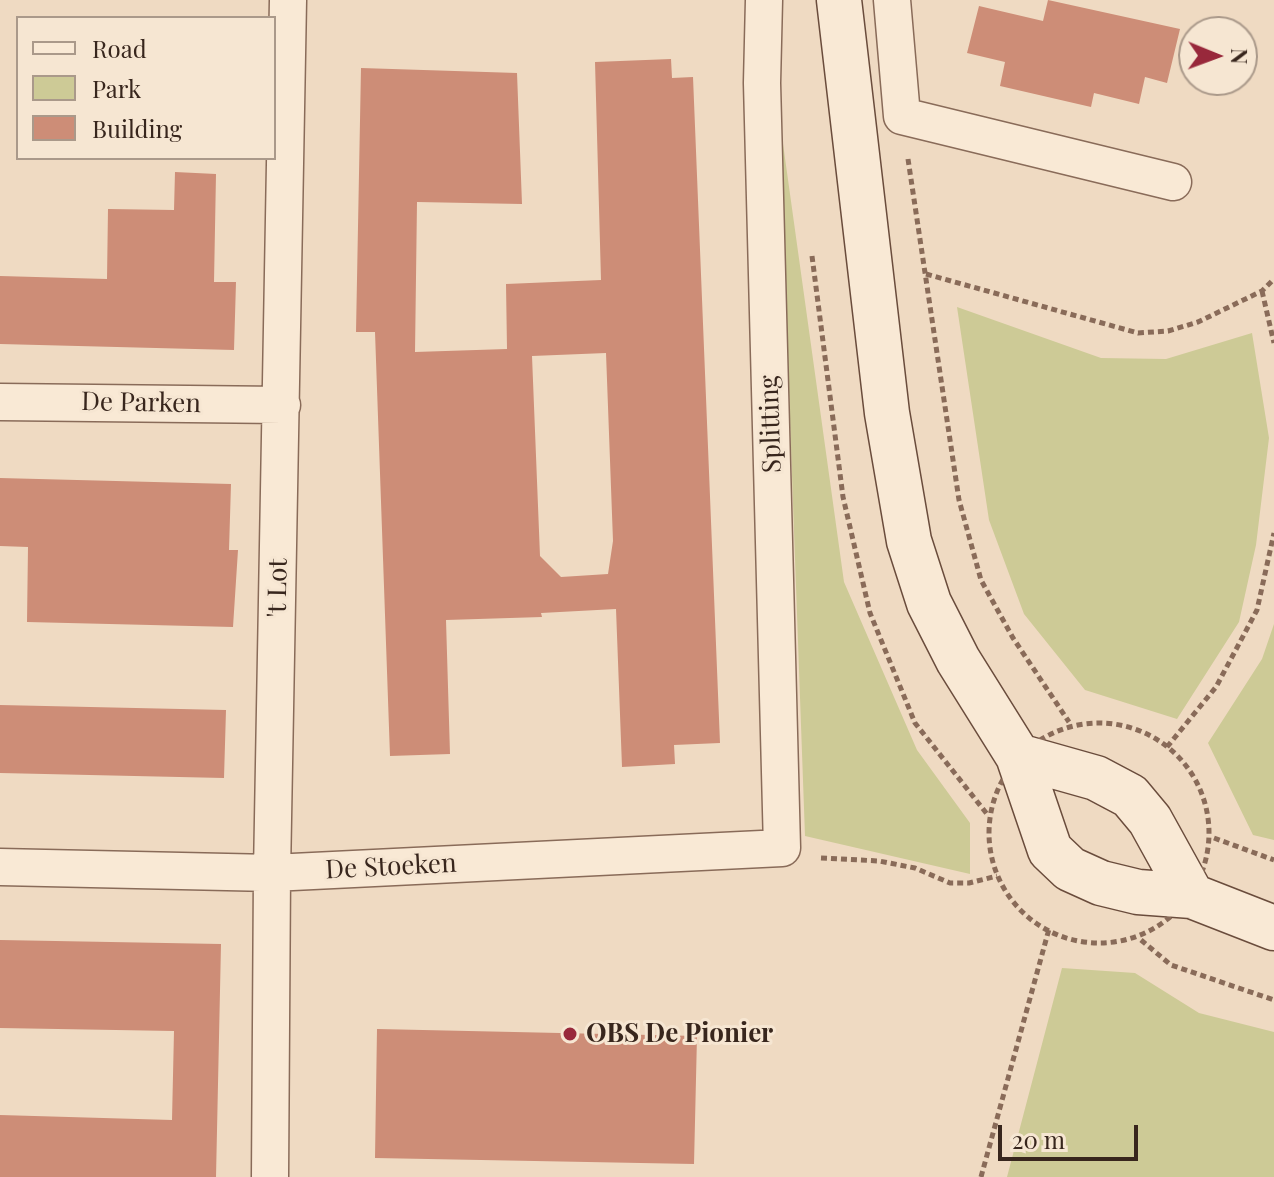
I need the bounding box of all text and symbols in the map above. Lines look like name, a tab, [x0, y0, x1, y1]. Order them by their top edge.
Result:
legend	[16, 16, 276, 160]
north arrow	[1178, 16, 1258, 96]
text: Road	[92, 32, 147, 64]
text: N	[1225, 48, 1255, 65]
text: Park	[92, 72, 141, 104]
text: Building	[92, 112, 182, 144]
street label: Splitting	[754, 374, 788, 474]
street label: De Parken	[81, 386, 201, 420]
street label: 't Lot	[262, 558, 294, 618]
street label: De Stoeken	[325, 848, 457, 886]
place label: OBS De Pionier	[586, 1018, 773, 1050]
marker: OBS De Pionier	[561, 1025, 579, 1043]
scale bar	[1002, 1109, 1142, 1159]
text: 20 m	[1012, 1123, 1065, 1155]

